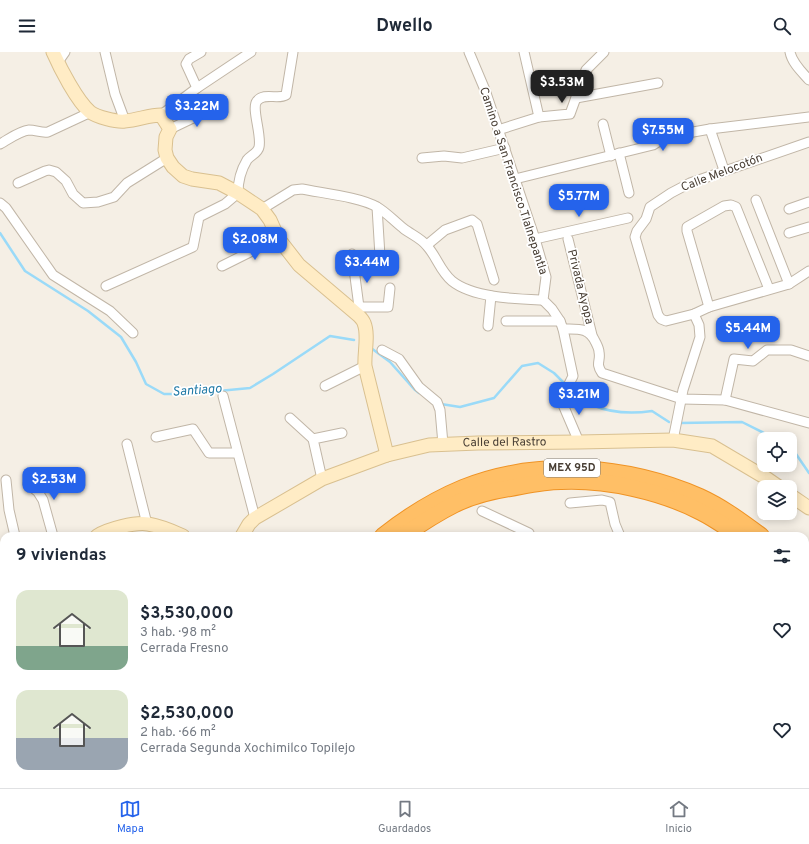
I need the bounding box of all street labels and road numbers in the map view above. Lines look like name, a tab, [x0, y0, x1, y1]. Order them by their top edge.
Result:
street label: Camino a San Francisco Tlalnepantla	[475, 85, 551, 277]
street label: Calle Melocotón	[679, 150, 765, 196]
street label: Privada Ayopa	[563, 248, 597, 326]
street label: Calle del Rastro	[462, 434, 547, 452]
road number: MEX 95D	[544, 459, 600, 477]

